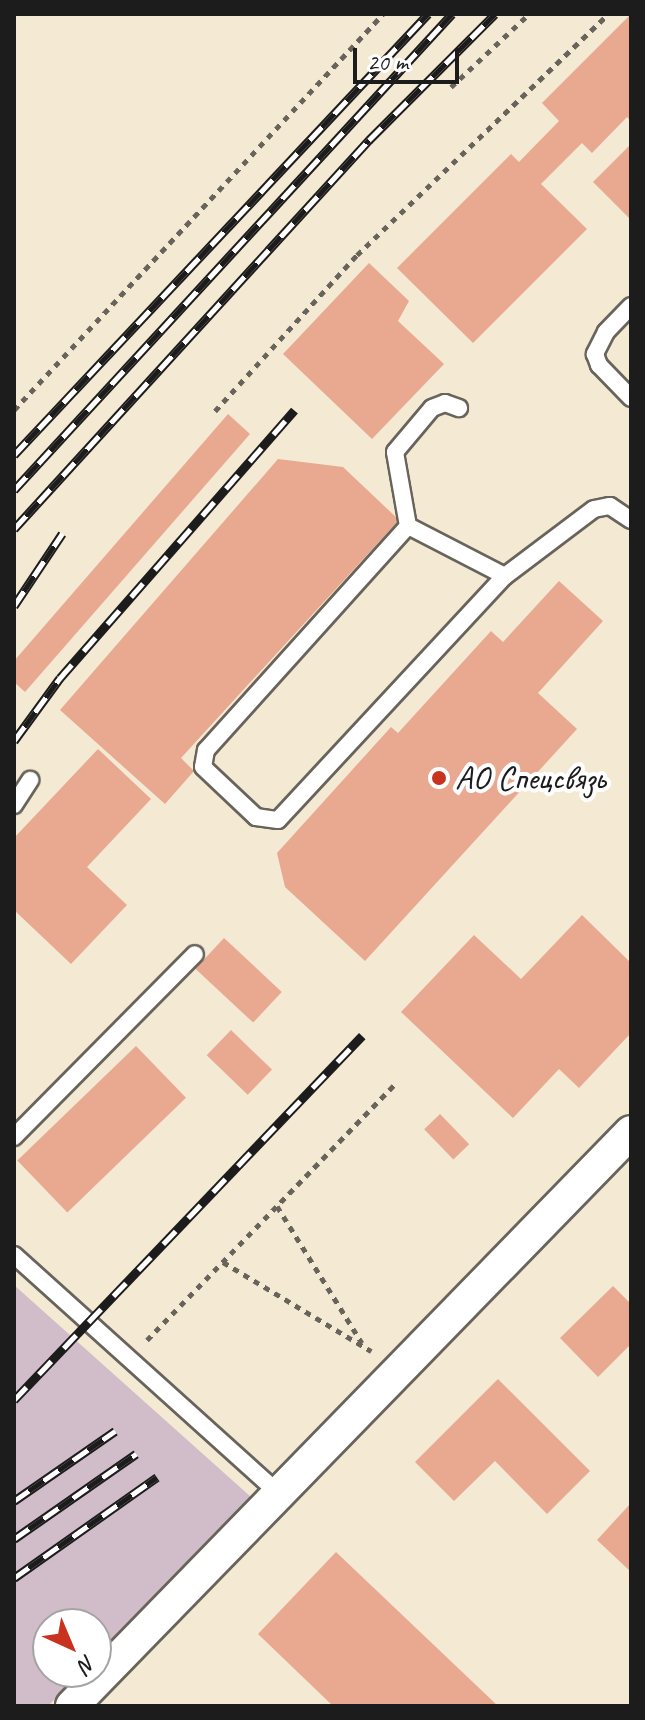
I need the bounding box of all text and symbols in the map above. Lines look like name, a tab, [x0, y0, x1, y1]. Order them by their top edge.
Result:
scale bar	[357, 32, 463, 82]
text: 20 m	[367, 47, 408, 77]
place label: АО Спецсвязь	[455, 758, 605, 798]
marker: АО Спецсвязь	[430, 769, 448, 787]
north arrow	[32, 1608, 112, 1688]
text: N	[73, 1649, 102, 1679]

